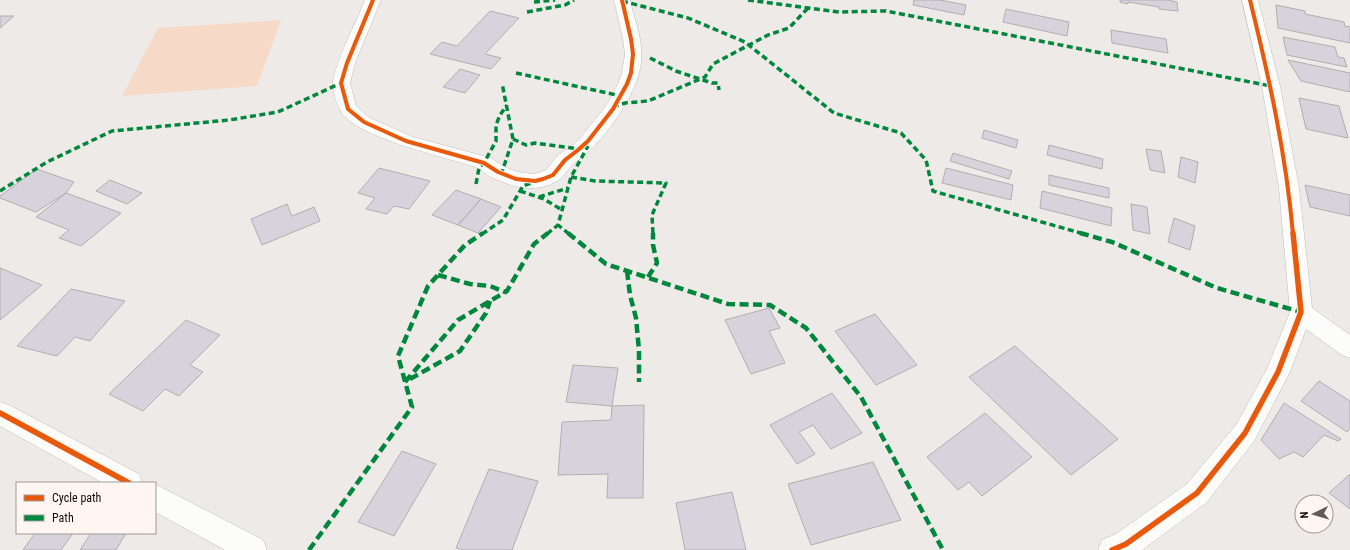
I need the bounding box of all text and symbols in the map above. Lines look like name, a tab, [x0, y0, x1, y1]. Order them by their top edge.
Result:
legend	[16, 482, 156, 534]
text: Cycle path	[52, 491, 102, 505]
north arrow	[1294, 494, 1334, 534]
text: Path	[52, 511, 74, 525]
text: N	[1298, 511, 1311, 519]

